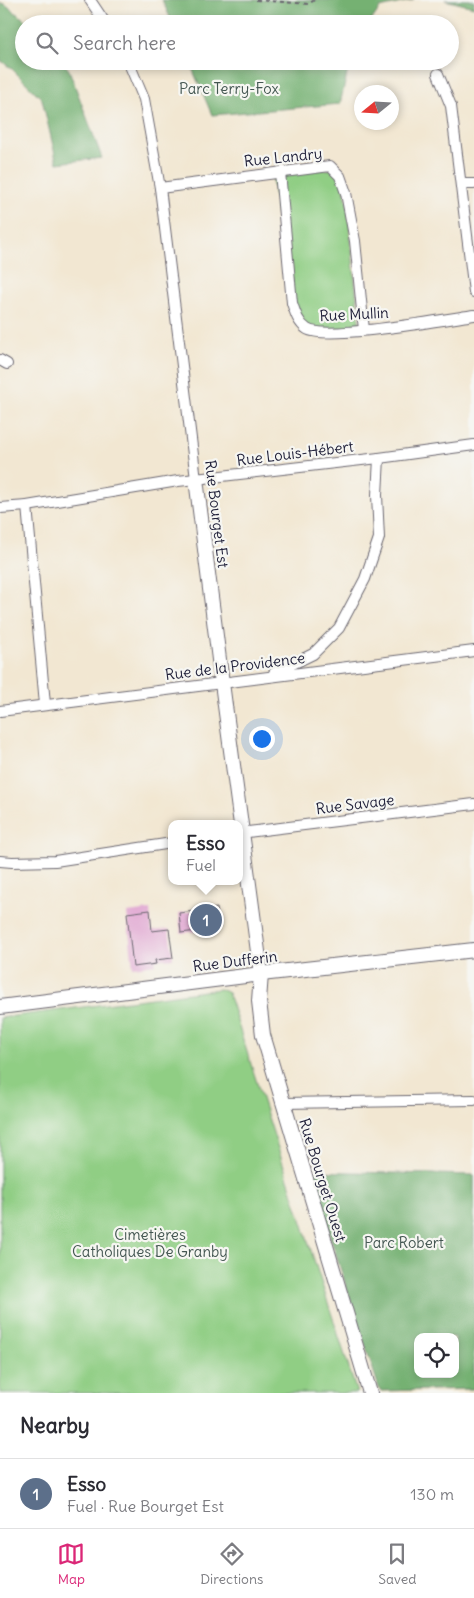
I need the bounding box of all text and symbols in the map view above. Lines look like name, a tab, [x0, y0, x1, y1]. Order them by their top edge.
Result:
search box	[15, 15, 459, 70]
icon: search	[33, 29, 61, 57]
text: Search here	[73, 31, 176, 55]
park label: Parc Terry-Fox	[179, 79, 279, 98]
north arrow	[354, 85, 399, 130]
street label: Rue Landry	[243, 143, 323, 171]
street label: Rue Mullin	[319, 303, 389, 325]
street label: Rue Louis-Hébert	[235, 436, 355, 470]
street label: Rue Bourget Est	[201, 459, 233, 569]
street label: Rue de la Providence	[164, 648, 306, 684]
your location	[249, 726, 275, 752]
street label: Rue Savage	[315, 790, 395, 818]
popup	[168, 820, 243, 885]
text: Esso	[186, 831, 225, 855]
text: Fuel	[186, 855, 216, 875]
pin: 1	[190, 901, 222, 939]
street label: Rue Dufferin	[192, 946, 279, 976]
street label: Rue Bourget Ouest	[295, 1116, 351, 1244]
park label: Cimetières Catholiques De Granby	[72, 1225, 228, 1261]
park label: Parc Robert	[364, 1233, 444, 1252]
map controls	[414, 1333, 459, 1378]
button: locate	[414, 1333, 459, 1378]
text: Nearby	[20, 1412, 90, 1439]
text: Esso	[67, 1472, 106, 1496]
text: 1	[33, 1484, 39, 1504]
text: 130 m	[410, 1484, 454, 1504]
text: Fuel · Rue Bourget Est	[67, 1496, 224, 1516]
tab: Map	[57, 1540, 85, 1588]
tab: Directions	[200, 1540, 263, 1588]
tab: Saved	[378, 1540, 417, 1588]

